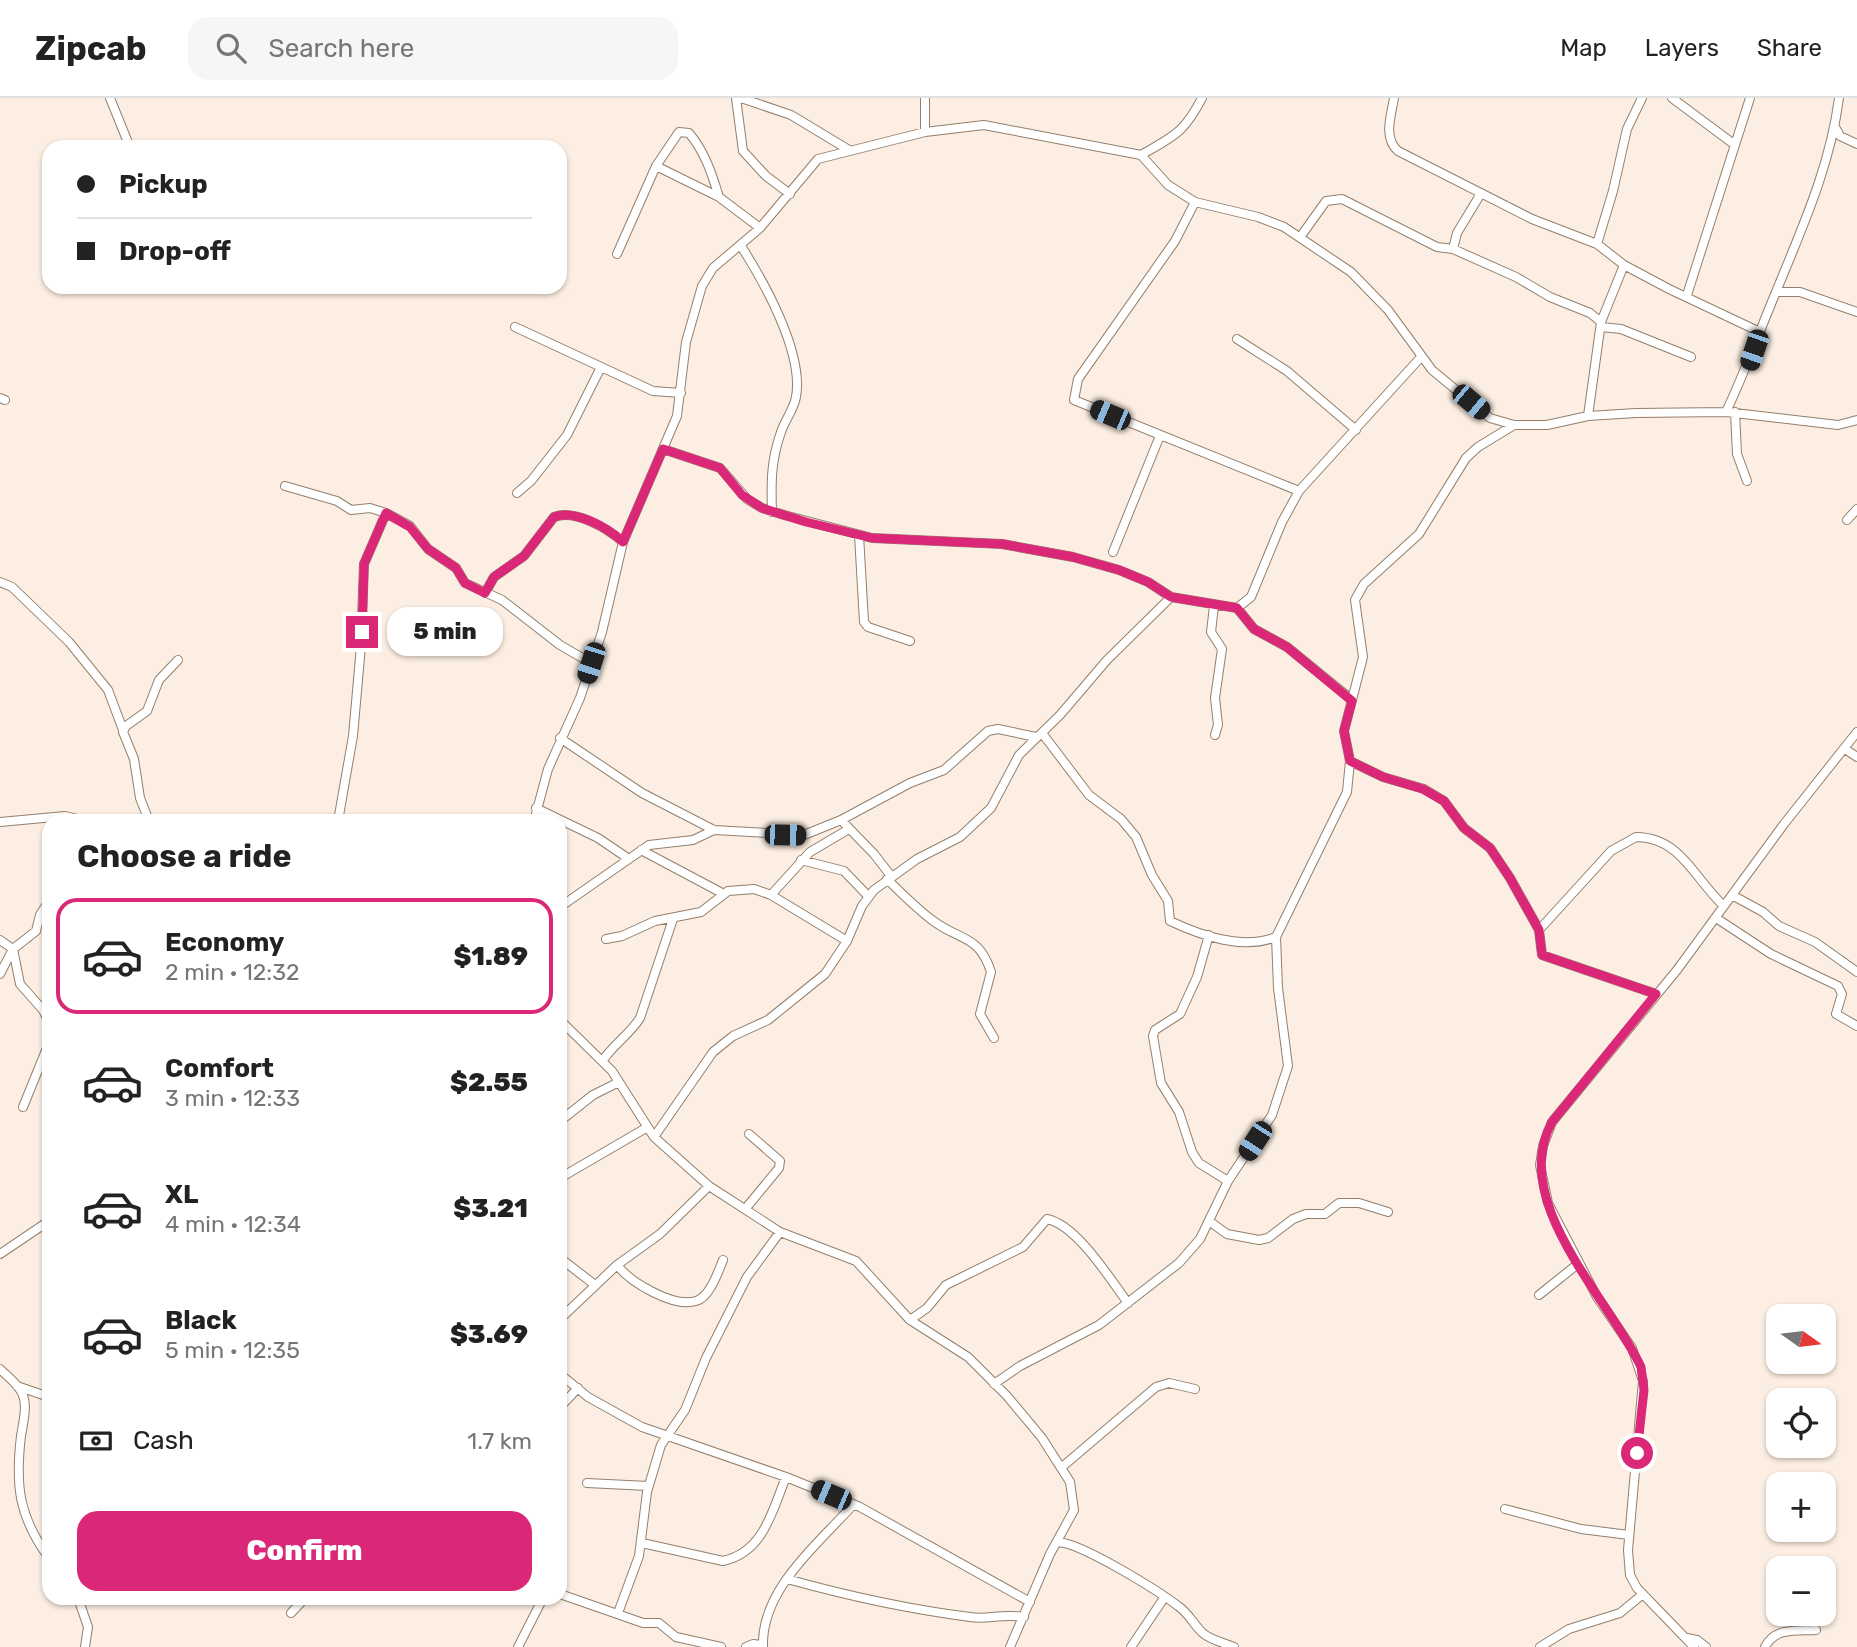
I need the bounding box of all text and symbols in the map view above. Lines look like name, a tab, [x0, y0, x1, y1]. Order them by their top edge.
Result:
search box	[188, 17, 678, 80]
text: Zipcab	[35, 29, 146, 68]
icon: search	[212, 29, 250, 67]
text: Search here	[268, 33, 414, 64]
text: Map	[1560, 34, 1607, 62]
text: Layers	[1645, 34, 1719, 62]
text: Share	[1757, 34, 1822, 62]
text: Pickup	[119, 169, 208, 200]
text: Drop-off	[119, 236, 231, 267]
car	[1738, 327, 1771, 373]
car	[1449, 380, 1494, 424]
car	[1087, 397, 1134, 433]
callout: 5 min	[386, 608, 502, 656]
route end	[346, 616, 378, 648]
text: 5 min	[413, 617, 477, 645]
car	[575, 640, 608, 686]
car	[764, 824, 807, 846]
text: Choose a ride	[77, 837, 291, 875]
icon: car	[81, 925, 144, 988]
text: Economy	[165, 927, 284, 958]
text: $1.89	[453, 941, 528, 972]
text: 2 min · 12:32	[165, 958, 300, 986]
icon: car	[81, 1051, 144, 1114]
text: Comfort	[165, 1053, 274, 1084]
text: $2.55	[450, 1067, 528, 1098]
text: 3 min · 12:33	[165, 1084, 300, 1112]
car	[1235, 1118, 1276, 1164]
icon: car	[81, 1177, 144, 1240]
text: XL	[165, 1179, 198, 1210]
text: $3.21	[453, 1193, 528, 1224]
text: 4 min · 12:34	[165, 1210, 301, 1238]
icon: car	[81, 1303, 144, 1366]
north arrow	[1766, 1304, 1836, 1374]
map controls	[1766, 1304, 1836, 1626]
text: Black	[165, 1305, 237, 1336]
text: $3.69	[450, 1319, 528, 1350]
text: 5 min · 12:35	[165, 1336, 300, 1364]
button: locate	[1766, 1388, 1836, 1458]
icon: cash	[77, 1422, 115, 1460]
text: Cash	[133, 1425, 194, 1456]
text: 1.7 km	[467, 1427, 532, 1455]
route start	[1621, 1437, 1653, 1469]
button: +	[1766, 1472, 1836, 1542]
car	[808, 1477, 855, 1513]
button: Confirm	[77, 1511, 532, 1591]
button: −	[1766, 1556, 1836, 1626]

